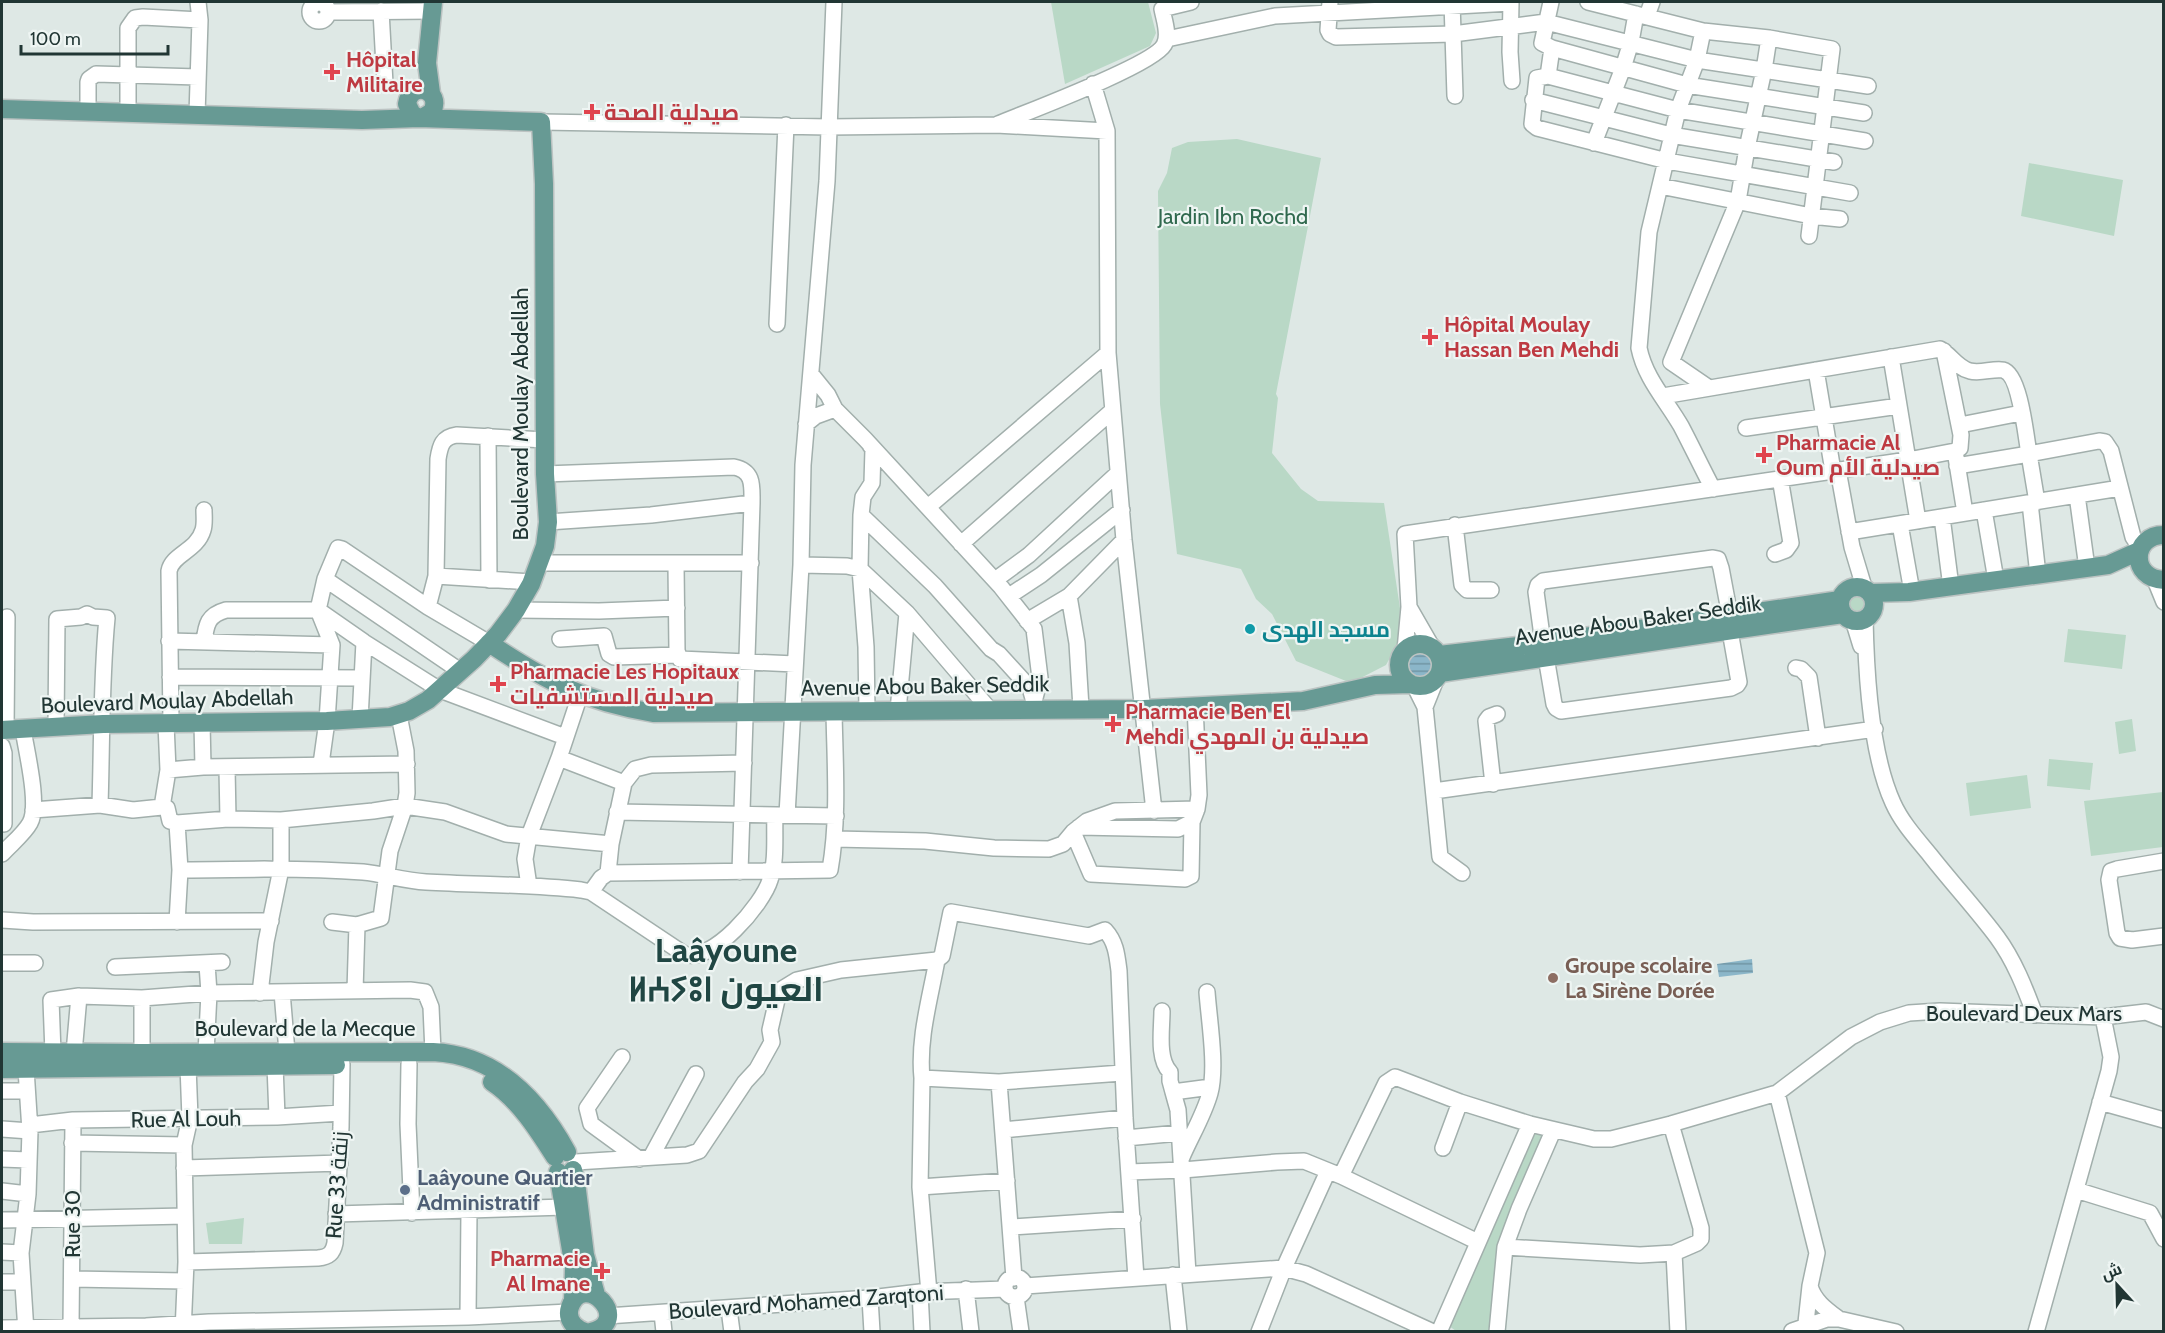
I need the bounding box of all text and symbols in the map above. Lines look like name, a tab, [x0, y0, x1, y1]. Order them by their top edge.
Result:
scale bar	[21, 18, 168, 56]
text: 100 m	[30, 28, 81, 50]
place label: Hôpital Militaire	[346, 46, 423, 98]
marker: Hôpital Militaire	[323, 63, 341, 81]
place label: صيدلية الصحة	[604, 99, 739, 126]
marker: صيدلية الصحة	[585, 105, 599, 119]
park label: Jardin Ibn Rochd	[1157, 203, 1308, 230]
street label: Boulevard Moulay Abdellah	[507, 288, 534, 540]
place label: Hôpital Moulay Hassan Ben Mehdi	[1444, 311, 1619, 363]
marker: Hôpital Moulay Hassan Ben Mehdi	[1421, 328, 1439, 346]
place label: Pharmacie Al Oum صيدلية الأم	[1776, 429, 1940, 483]
marker: Pharmacie Al Oum صيدلية الأم	[1757, 448, 1771, 462]
street label: Avenue Abou Baker Seddik	[1513, 589, 1763, 651]
place label: مسجد الهدى	[1262, 616, 1390, 643]
marker: مسجد الهدى	[1243, 622, 1257, 636]
place label: Pharmacie Les Hopitaux صيدلية المستشفيات	[510, 658, 739, 710]
street label: Avenue Abou Baker Seddik	[801, 670, 1050, 702]
marker: Pharmacie Les Hopitaux صيدلية المستشفيات	[491, 677, 505, 691]
street label: Boulevard Moulay Abdellah	[40, 683, 294, 719]
place label: Pharmacie Ben El Mehdi صيدلية بن المهدي	[1125, 698, 1369, 754]
marker: Pharmacie Ben El Mehdi صيدلية بن المهدي	[1106, 717, 1120, 731]
district label: Laâyoune ⵍⵄⵢⵓⵏ العيون	[628, 929, 824, 1010]
place label: Groupe scolaire La Sirène Dorée	[1565, 952, 1715, 1004]
marker: Groupe scolaire La Sirène Dorée	[1546, 971, 1560, 985]
street label: Boulevard Deux Mars	[1926, 1000, 2122, 1027]
street label: Boulevard de la Mecque	[195, 1015, 415, 1042]
street label: Rue Al Louh	[130, 1105, 242, 1133]
street label: Rue 33 زنقة	[320, 1130, 354, 1240]
place label: Laâyoune Quartier Administratif	[417, 1164, 593, 1216]
marker: Laâyoune Quartier Administratif	[398, 1183, 412, 1197]
street label: Rue 30	[59, 1190, 86, 1258]
place label: Pharmacie Al Imane	[490, 1245, 590, 1297]
north arrow	[2087, 1255, 2147, 1315]
text: ش	[2098, 1259, 2125, 1284]
marker: Pharmacie Al Imane	[595, 1264, 609, 1278]
street label: Boulevard Mohamed Zarqtoni	[668, 1279, 944, 1325]

